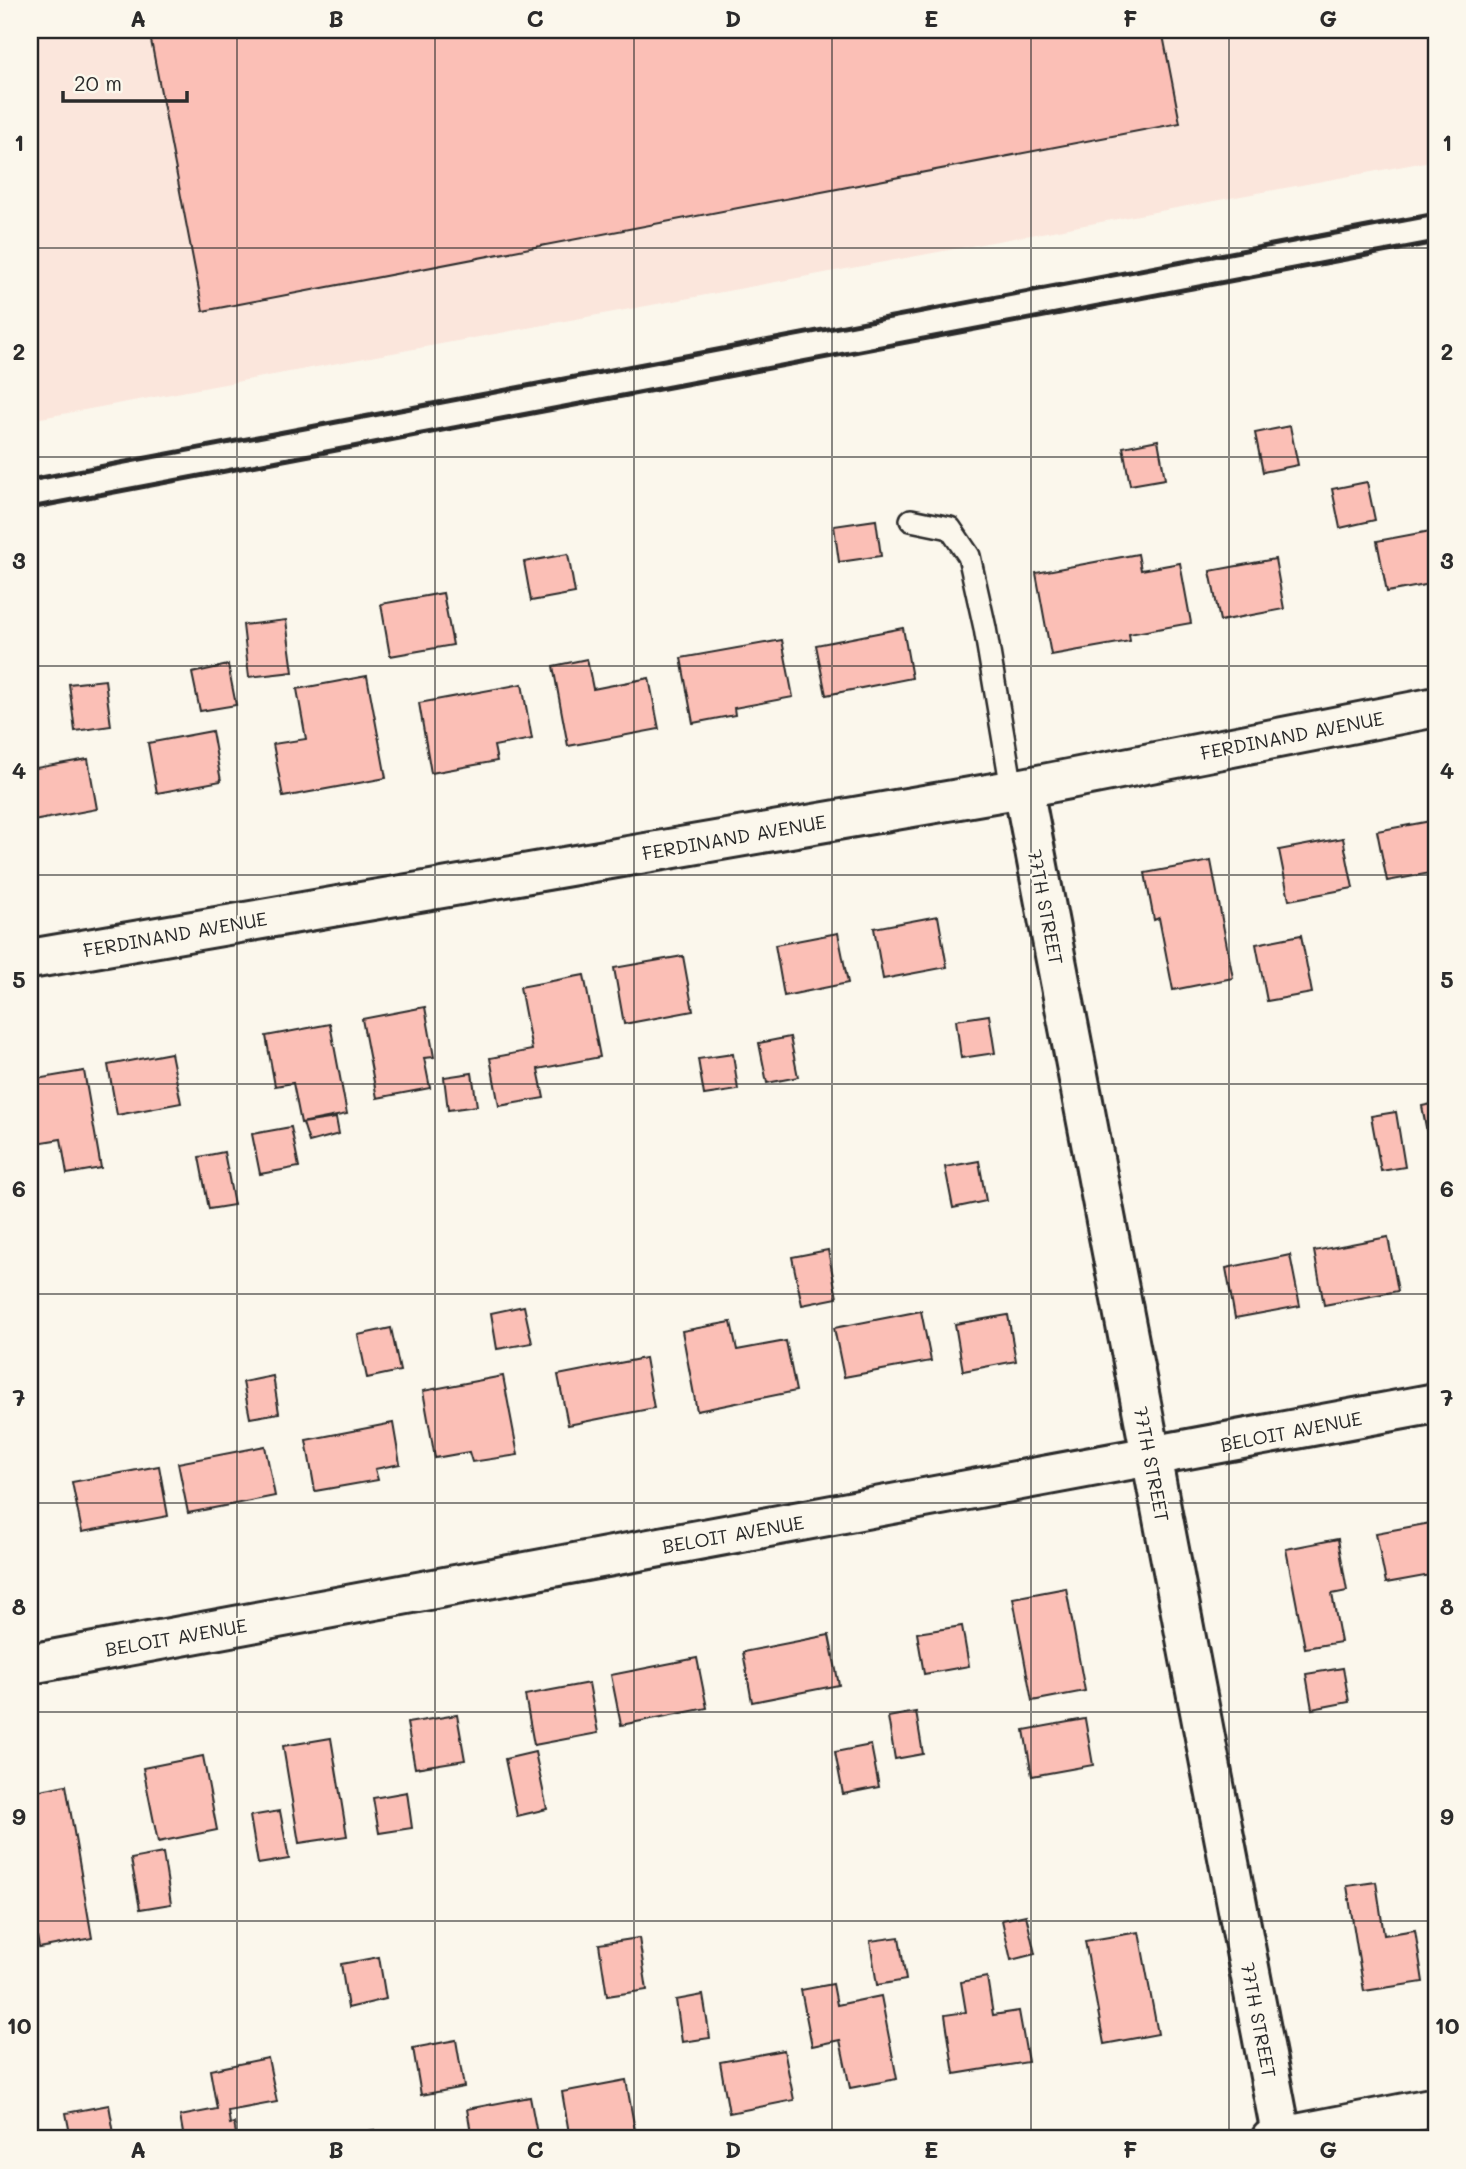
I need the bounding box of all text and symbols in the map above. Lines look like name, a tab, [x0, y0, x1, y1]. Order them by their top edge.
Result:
text: A	[130, 3, 146, 33]
text: B	[328, 3, 344, 33]
text: C	[526, 3, 544, 33]
text: D	[725, 3, 741, 33]
text: E	[924, 3, 938, 33]
text: F	[1123, 3, 1137, 33]
text: G	[1319, 3, 1337, 33]
scale bar	[63, 60, 187, 104]
text: 20 m	[74, 69, 122, 96]
text: 1	[14, 127, 24, 157]
text: 1	[1442, 127, 1452, 157]
text: 2	[13, 336, 25, 366]
text: 2	[1441, 336, 1453, 366]
text: 3	[12, 545, 26, 575]
text: 3	[1440, 545, 1454, 575]
street label: FERDINAND AVENUE	[1198, 705, 1386, 765]
text: 4	[12, 755, 26, 785]
text: 4	[1440, 755, 1454, 785]
street label: FERDINAND AVENUE	[640, 808, 828, 865]
street label: 77TH STREET	[1023, 847, 1069, 967]
street label: FERDINAND AVENUE	[81, 905, 269, 962]
text: 5	[12, 964, 26, 994]
text: 5	[1440, 964, 1454, 994]
text: 6	[12, 1173, 26, 1203]
text: 6	[1440, 1173, 1454, 1203]
text: 7	[13, 1382, 26, 1412]
text: 7	[1441, 1382, 1454, 1412]
street label: 77TH STREET	[1129, 1404, 1175, 1524]
street label: BELOIT AVENUE	[1218, 1405, 1364, 1457]
street label: BELOIT AVENUE	[660, 1509, 806, 1559]
text: 8	[12, 1591, 26, 1621]
text: 8	[1440, 1591, 1454, 1621]
street label: BELOIT AVENUE	[103, 1612, 249, 1662]
text: 9	[12, 1801, 26, 1831]
text: 9	[1440, 1801, 1454, 1831]
street label: 77TH STREET	[1236, 1960, 1282, 2080]
text: 10	[7, 2010, 32, 2040]
text: 10	[1435, 2010, 1460, 2040]
text: A	[130, 2134, 146, 2164]
text: B	[328, 2134, 344, 2164]
text: C	[526, 2134, 544, 2164]
text: D	[725, 2134, 741, 2164]
text: E	[924, 2134, 938, 2164]
text: F	[1123, 2134, 1137, 2164]
text: G	[1319, 2134, 1337, 2164]

